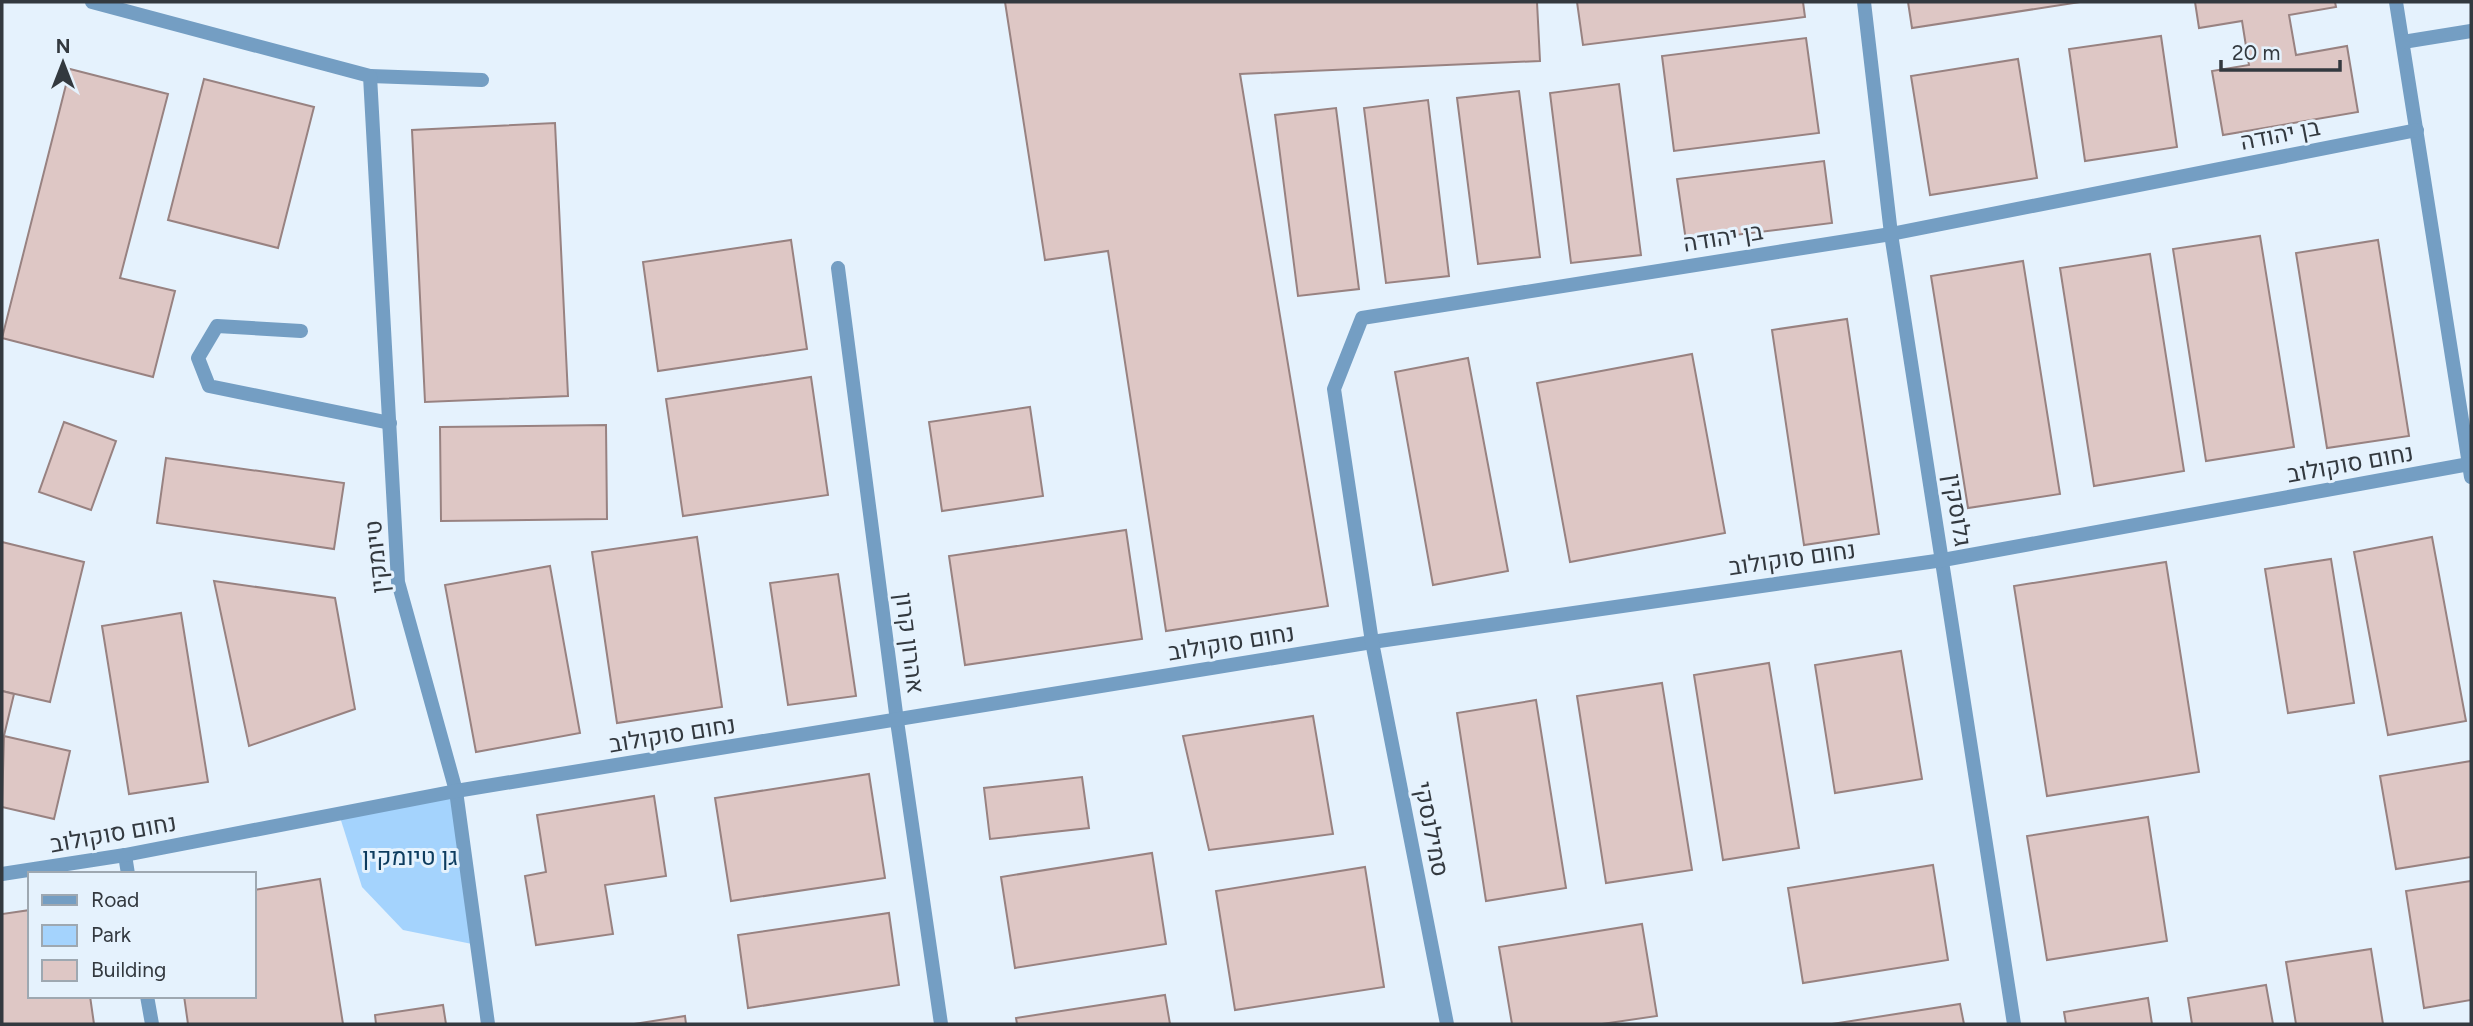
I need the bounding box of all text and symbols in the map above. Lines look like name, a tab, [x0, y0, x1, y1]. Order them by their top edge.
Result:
north arrow	[28, 28, 98, 98]
scale bar	[2221, 28, 2340, 72]
text: N	[56, 35, 70, 58]
text: 20 m	[2232, 40, 2280, 65]
street label: בן יהודה	[2238, 112, 2323, 156]
street label: בן יהודה	[1681, 216, 1765, 258]
street label: נחום סוקולוב	[2284, 438, 2416, 488]
street label: גלוסקין	[1938, 472, 1978, 548]
street label: טיומקין	[358, 519, 394, 595]
street label: נחום סוקולוב	[1727, 535, 1857, 581]
street label: אהרון קרון	[889, 591, 931, 695]
street label: נחום סוקולוב	[1166, 618, 1296, 666]
street label: נחום סוקולוב	[607, 710, 737, 758]
street label: סמילנסקי	[1409, 779, 1455, 879]
street label: נחום סוקולוב	[47, 808, 179, 858]
park label: גן טיומקין	[362, 842, 458, 871]
legend	[28, 872, 256, 998]
text: Road	[91, 887, 139, 912]
text: Park	[91, 922, 132, 947]
text: Building	[91, 957, 166, 982]

